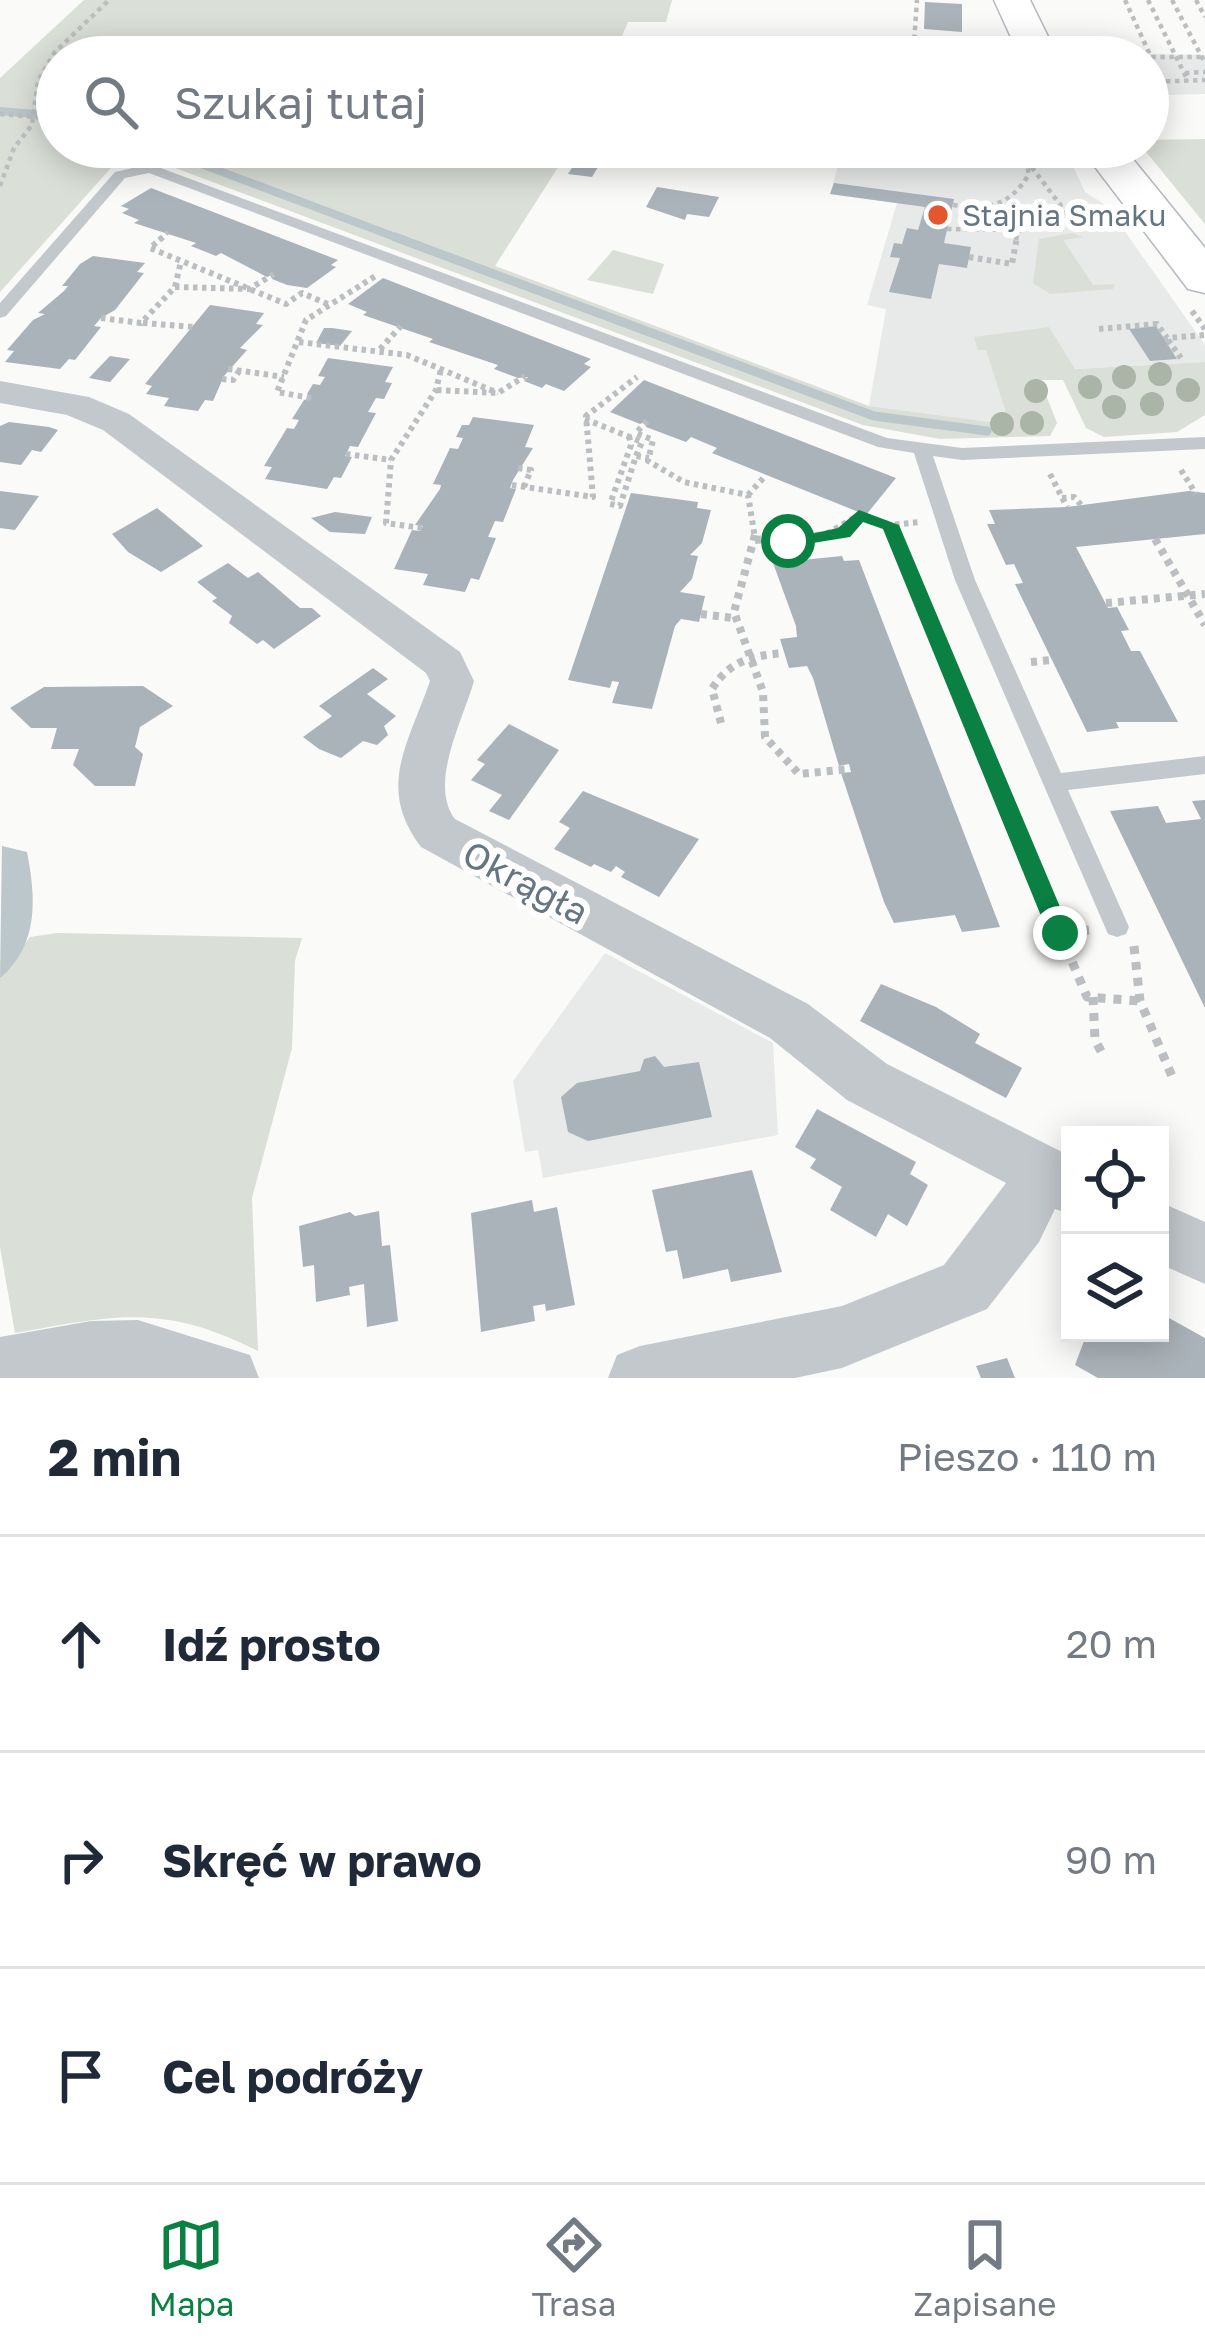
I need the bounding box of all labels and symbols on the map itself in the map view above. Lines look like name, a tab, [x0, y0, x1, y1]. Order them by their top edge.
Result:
place label: Stajnia Smaku	[962, 197, 1166, 233]
marker: Stajnia Smaku	[925, 202, 951, 228]
route start	[761, 514, 815, 568]
street label: Okrągła	[456, 831, 596, 933]
route end	[1033, 906, 1087, 960]

